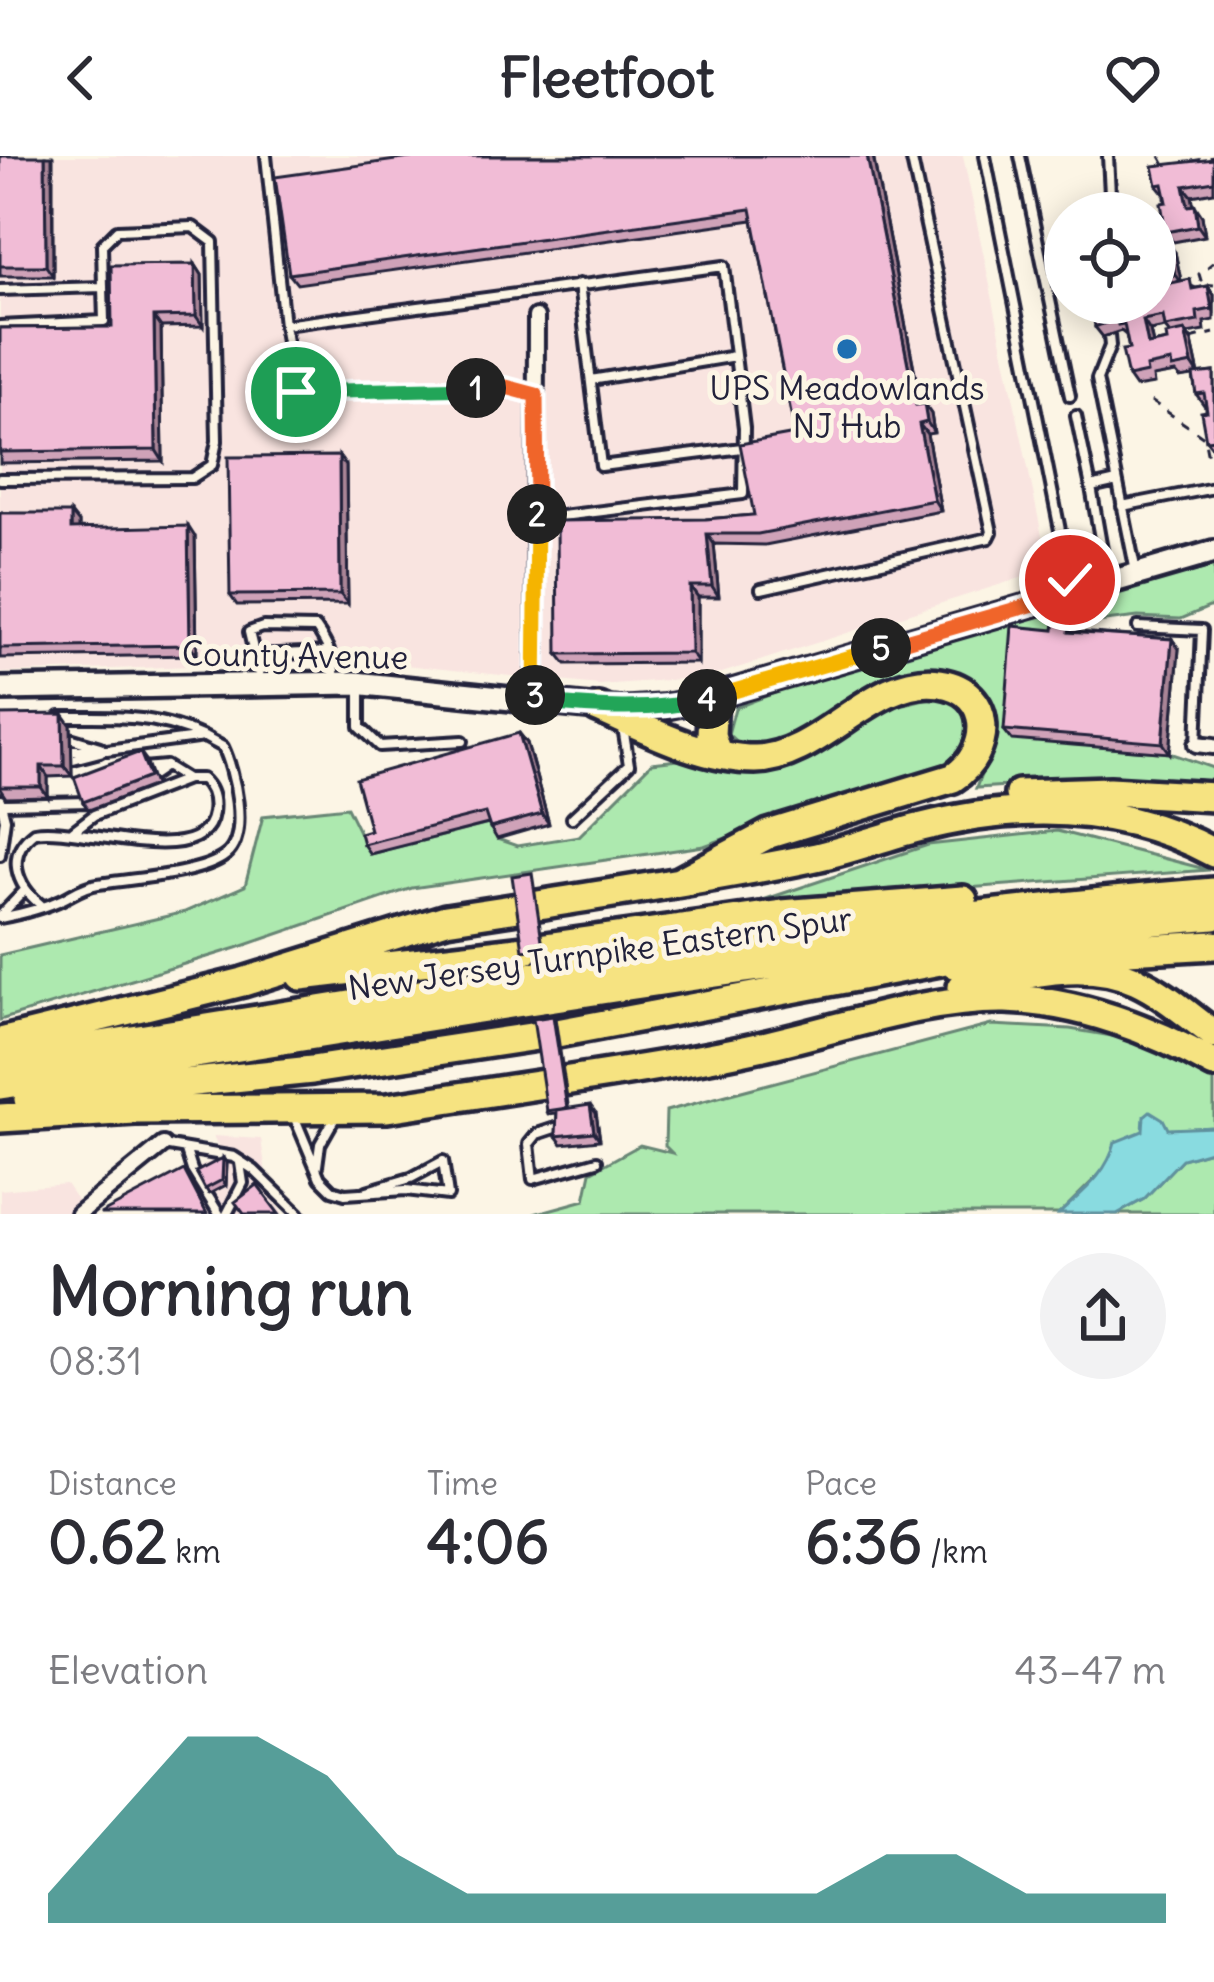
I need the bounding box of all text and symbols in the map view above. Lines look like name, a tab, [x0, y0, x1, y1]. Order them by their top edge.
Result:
text: Fleetfoot	[500, 44, 714, 112]
icon: back	[48, 45, 114, 111]
icon: heart	[1100, 45, 1166, 111]
map controls	[1044, 192, 1176, 324]
button: locate	[1044, 192, 1176, 324]
marker: UPS Meadowlands NJ Hub	[834, 336, 860, 362]
pin	[245, 341, 347, 443]
pin: 1	[446, 358, 506, 418]
icon: arrive	[263, 359, 329, 425]
text: 1	[469, 367, 483, 409]
place label: UPS Meadowlands NJ Hub	[709, 367, 985, 447]
pin: 2	[507, 484, 567, 544]
text: 2	[528, 493, 546, 535]
pin	[1019, 529, 1121, 631]
icon: check	[1037, 547, 1103, 613]
pin: 5	[851, 618, 911, 678]
text: 5	[872, 627, 890, 669]
street label: County Avenue	[181, 632, 409, 678]
pin: 3	[505, 665, 565, 725]
pin: 4	[677, 669, 737, 729]
text: 3	[526, 674, 544, 716]
text: 4	[697, 678, 717, 720]
street label: New Jersey Turnpike Eastern Spur	[345, 897, 855, 1009]
text: Morning run	[48, 1250, 412, 1333]
button: share	[1040, 1253, 1166, 1379]
text: 08:31	[48, 1337, 142, 1386]
text: Distance	[48, 1462, 177, 1504]
text: Time	[427, 1462, 498, 1504]
text: Pace	[805, 1462, 877, 1504]
text: 0.62	[48, 1504, 167, 1579]
text: 4:06	[427, 1504, 549, 1579]
text: 6:36	[805, 1504, 922, 1579]
text: km	[167, 1530, 221, 1572]
text: /km	[922, 1530, 988, 1572]
text: Elevation	[48, 1646, 208, 1695]
text: 43–47 m	[1014, 1646, 1166, 1695]

